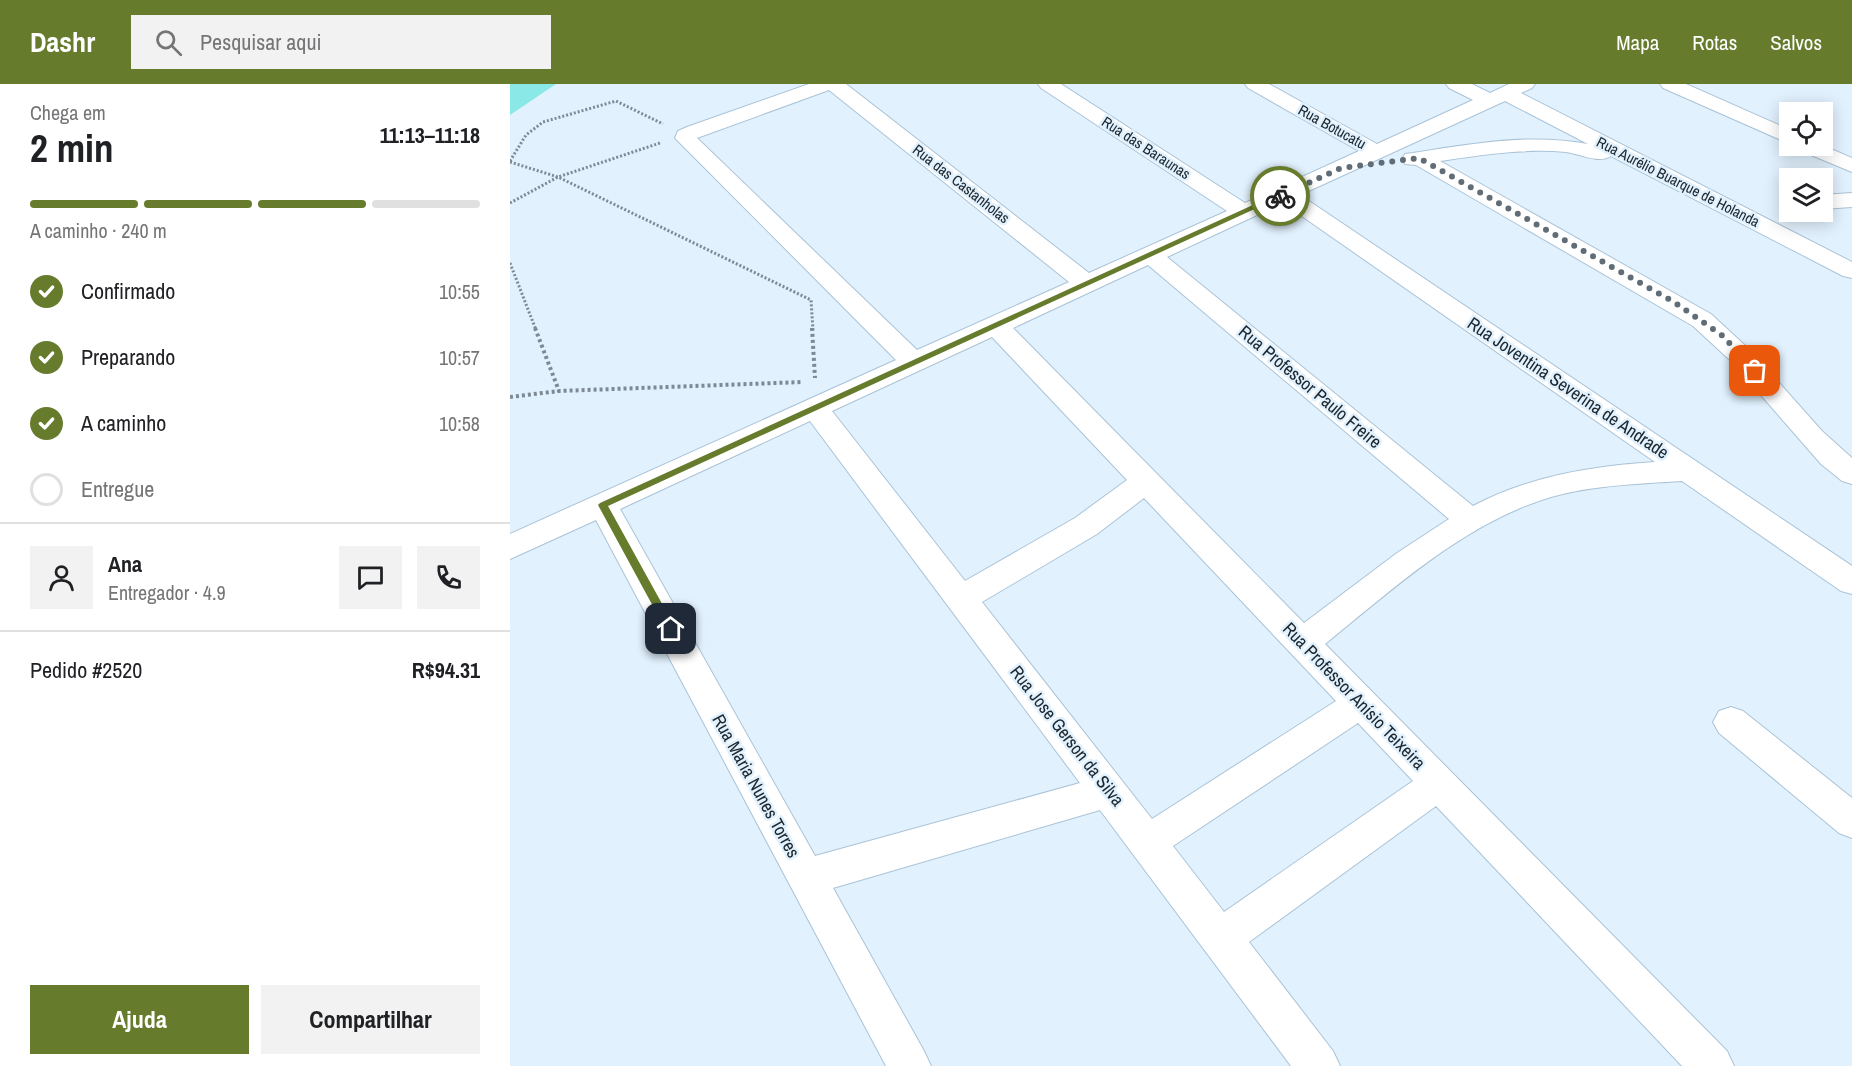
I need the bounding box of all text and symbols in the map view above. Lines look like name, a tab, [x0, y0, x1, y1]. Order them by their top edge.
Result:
search box	[131, 15, 551, 69]
text: Dashr	[30, 23, 95, 61]
icon: search	[152, 26, 185, 59]
text: Pesquisar aqui	[200, 27, 321, 57]
text: Mapa	[1616, 28, 1659, 57]
text: Rotas	[1692, 28, 1737, 57]
text: Salvos	[1770, 28, 1822, 57]
text: Chega em	[30, 99, 106, 126]
street label: Rua Botucatu	[1295, 99, 1370, 154]
map controls	[1779, 102, 1833, 222]
button: locate	[1779, 102, 1833, 156]
street label: Rua das Baraunas	[1098, 111, 1195, 184]
text: 11:13–11:18	[380, 120, 480, 150]
text: 2 min	[30, 122, 114, 174]
street label: Rua Aurélio Buarque de Holanda	[1593, 131, 1764, 232]
street label: Rua das Castanholas	[909, 139, 1014, 228]
courier	[1250, 166, 1310, 226]
button: layers	[1779, 168, 1833, 222]
icon: bike	[1264, 180, 1297, 213]
text: A caminho · 240 m	[30, 217, 167, 244]
icon: check	[30, 275, 63, 308]
text: Confirmado	[81, 276, 175, 306]
text: 10:55	[439, 278, 480, 305]
street label: Rua Joventina Severina de Andrade	[1463, 311, 1674, 464]
street label: Rua Professor Paulo Freire	[1233, 319, 1387, 454]
icon: check	[30, 341, 63, 374]
text: Preparando	[81, 342, 175, 372]
text: 10:57	[439, 344, 480, 371]
pin	[1729, 345, 1780, 396]
icon: bag	[1738, 354, 1771, 387]
icon: check	[30, 407, 63, 440]
text: A caminho	[81, 408, 166, 438]
text: 10:58	[439, 410, 480, 437]
text: Entregue	[81, 474, 154, 504]
button: person	[30, 546, 93, 609]
button: chat	[339, 546, 402, 609]
button: phone	[417, 546, 480, 609]
text: Ana	[108, 549, 142, 579]
text: Entregador · 4.9	[108, 579, 226, 606]
pin	[645, 603, 696, 654]
icon: home	[654, 612, 687, 645]
street label: Rua Professor Anísio Teixeira	[1277, 617, 1431, 775]
text: Pedido #2520	[30, 655, 142, 685]
text: R$94.31	[412, 655, 480, 685]
street label: Rua Jose Gerson da Silva	[1005, 660, 1130, 811]
street label: Rua Maria Nunes Torres	[707, 709, 806, 862]
button: Ajuda	[30, 985, 249, 1054]
button: Compartilhar	[261, 985, 480, 1054]

